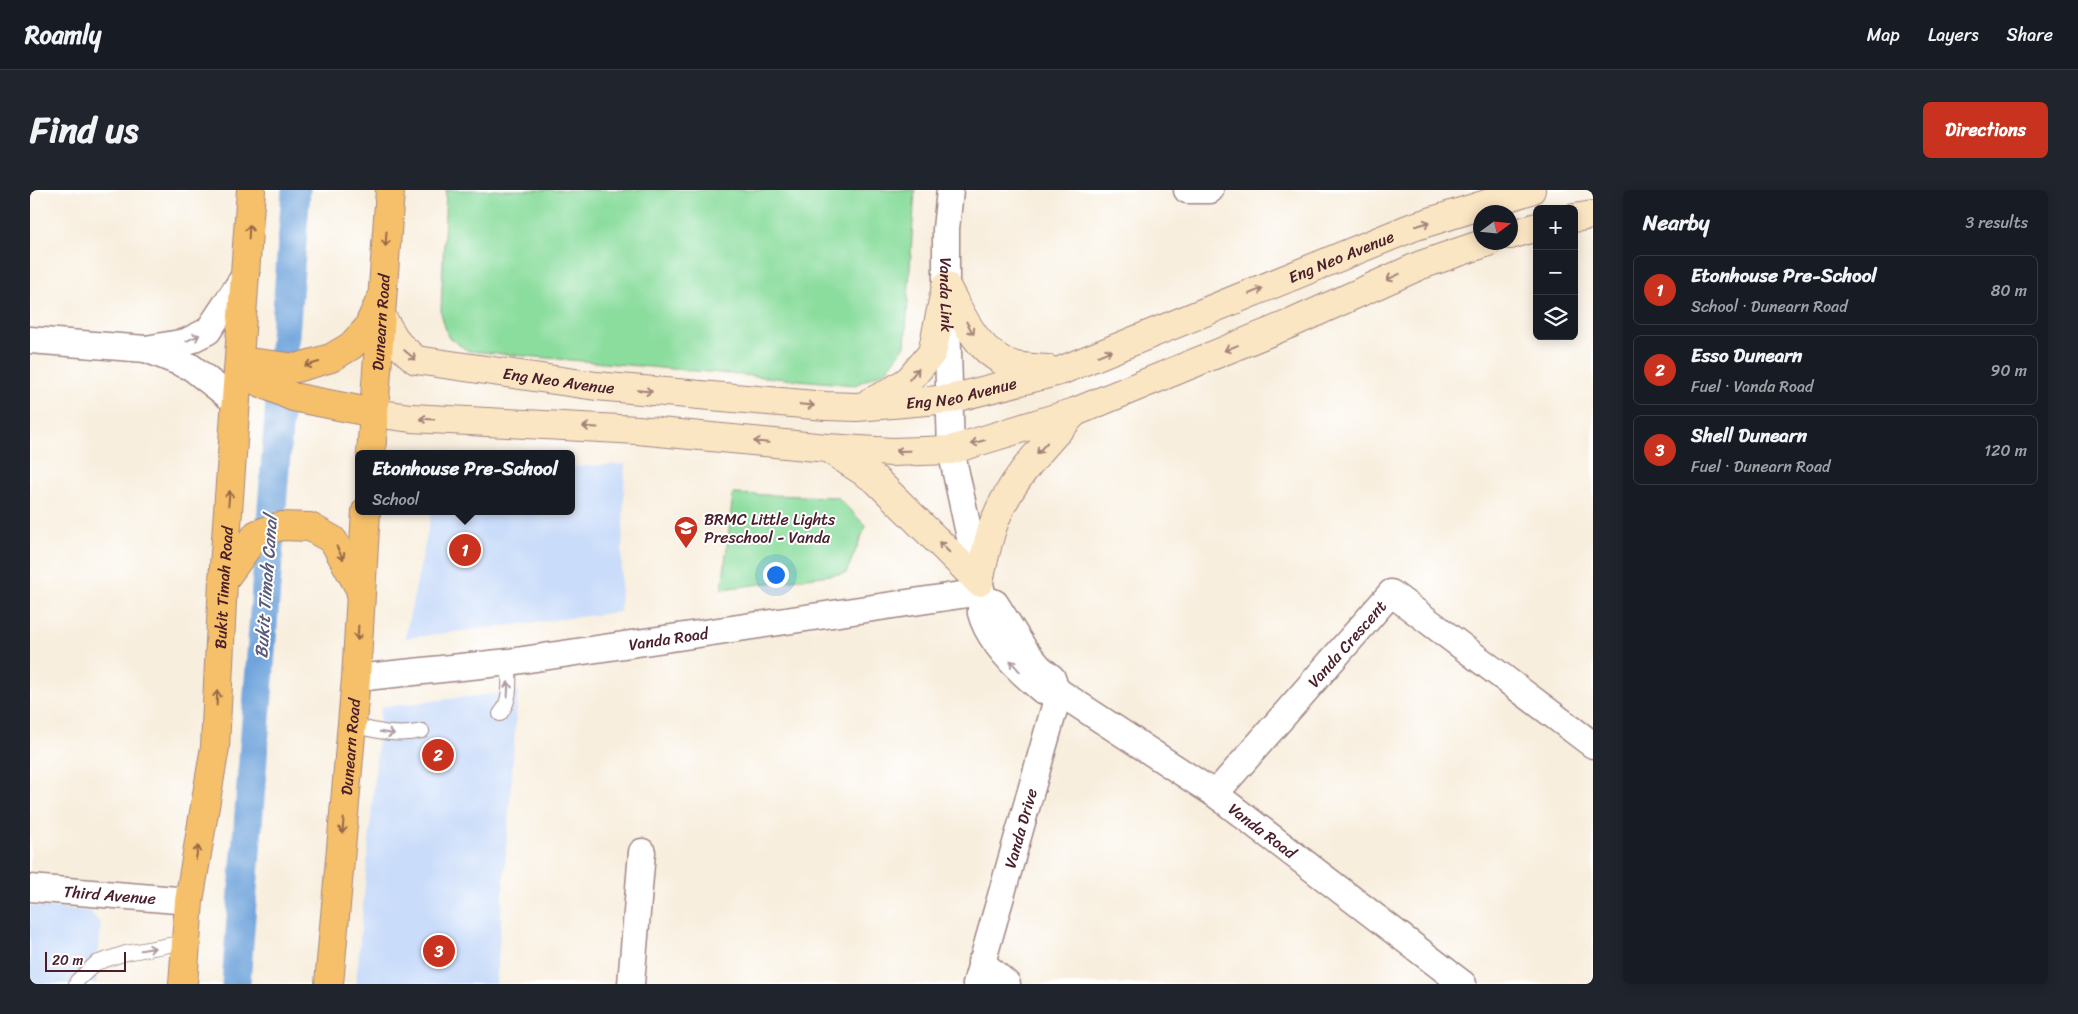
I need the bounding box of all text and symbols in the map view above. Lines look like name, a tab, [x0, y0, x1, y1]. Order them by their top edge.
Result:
text: Roamly	[25, 14, 101, 56]
text: Map	[1867, 19, 1900, 51]
text: Layers	[1928, 19, 1979, 51]
text: Share	[2007, 19, 2053, 51]
text: Find us	[30, 99, 138, 161]
button: Directions	[1923, 102, 2048, 158]
text: Nearby	[1643, 204, 1709, 242]
north arrow	[1473, 205, 1518, 250]
map controls	[1533, 205, 1578, 340]
button: +	[1533, 205, 1578, 250]
text: 3 results	[1965, 208, 2028, 237]
one-way arrow	[1414, 218, 1430, 228]
street label: Eng Neo Avenue	[1283, 222, 1399, 291]
one-way arrow	[244, 224, 253, 240]
one-way arrow	[381, 230, 391, 246]
button: −	[1533, 250, 1578, 295]
street label: Vanda Link	[931, 257, 962, 333]
text: Etonhouse Pre-School	[1691, 259, 1877, 292]
street label: Dunearn Road	[363, 271, 399, 372]
one-way arrow	[1386, 273, 1401, 283]
text: 1	[1657, 276, 1663, 305]
text: 80 m	[1991, 276, 2027, 305]
one-way arrow	[1248, 286, 1263, 295]
text: School · Dunearn Road	[1691, 292, 1848, 321]
button: layers	[1533, 295, 1578, 340]
one-way arrow	[965, 321, 975, 336]
one-way arrow	[185, 333, 200, 343]
text: Esso Dunearn	[1691, 339, 1802, 372]
one-way arrow	[1224, 344, 1239, 354]
one-way arrow	[1098, 347, 1113, 356]
one-way arrow	[403, 349, 416, 360]
text: 2	[1655, 356, 1665, 385]
text: 90 m	[1991, 356, 2027, 385]
street label: Eng Neo Avenue	[501, 358, 616, 402]
one-way arrow	[304, 360, 320, 370]
street label: Eng Neo Avenue	[905, 368, 1020, 417]
one-way arrow	[908, 368, 920, 381]
text: Fuel · Vanda Road	[1691, 372, 1813, 401]
one-way arrow	[636, 386, 652, 395]
one-way arrow	[798, 400, 814, 410]
one-way arrow	[420, 415, 436, 424]
text: Shell Dunearn	[1691, 419, 1807, 452]
one-way arrow	[582, 423, 598, 432]
text: 3	[1656, 436, 1664, 465]
text: 120 m	[1984, 436, 2027, 465]
one-way arrow	[753, 437, 769, 446]
one-way arrow	[970, 438, 986, 448]
one-way arrow	[1036, 442, 1048, 455]
one-way arrow	[895, 447, 911, 456]
popup	[355, 450, 575, 515]
text: Etonhouse Pre-School	[372, 452, 558, 485]
text: Fuel · Dunearn Road	[1691, 452, 1830, 481]
text: School	[372, 485, 419, 514]
one-way arrow	[224, 490, 234, 506]
place label: BRMC Little Lights Preschool - Vanda	[704, 505, 836, 552]
water label: Bukit Timah Canal	[245, 511, 287, 660]
school or university icon: BRMC Little Lights Preschool - Vanda	[673, 515, 699, 549]
street label: Bukit Timah Road	[205, 524, 241, 650]
pin: 1	[449, 531, 481, 569]
one-way arrow	[938, 541, 950, 554]
one-way arrow	[335, 545, 345, 560]
your location	[763, 562, 789, 588]
street label: Vanda Crescent	[1300, 593, 1394, 694]
street label: Vanda Road	[627, 618, 712, 659]
one-way arrow	[353, 625, 362, 641]
one-way arrow	[1009, 660, 1021, 673]
one-way arrow	[504, 681, 513, 697]
one-way arrow	[213, 690, 222, 706]
street label: Dunearn Road	[331, 696, 369, 796]
one-way arrow	[378, 728, 394, 738]
pin: 2	[422, 736, 454, 774]
street label: Vanda Drive	[995, 785, 1045, 872]
street label: Vanda Road	[1222, 795, 1304, 867]
one-way arrow	[338, 817, 348, 833]
one-way arrow	[192, 845, 202, 861]
street label: Third Avenue	[62, 876, 157, 913]
pin: 3	[423, 932, 455, 970]
one-way arrow	[140, 944, 156, 954]
text: 20 m	[52, 948, 83, 973]
scale bar	[45, 949, 126, 972]

